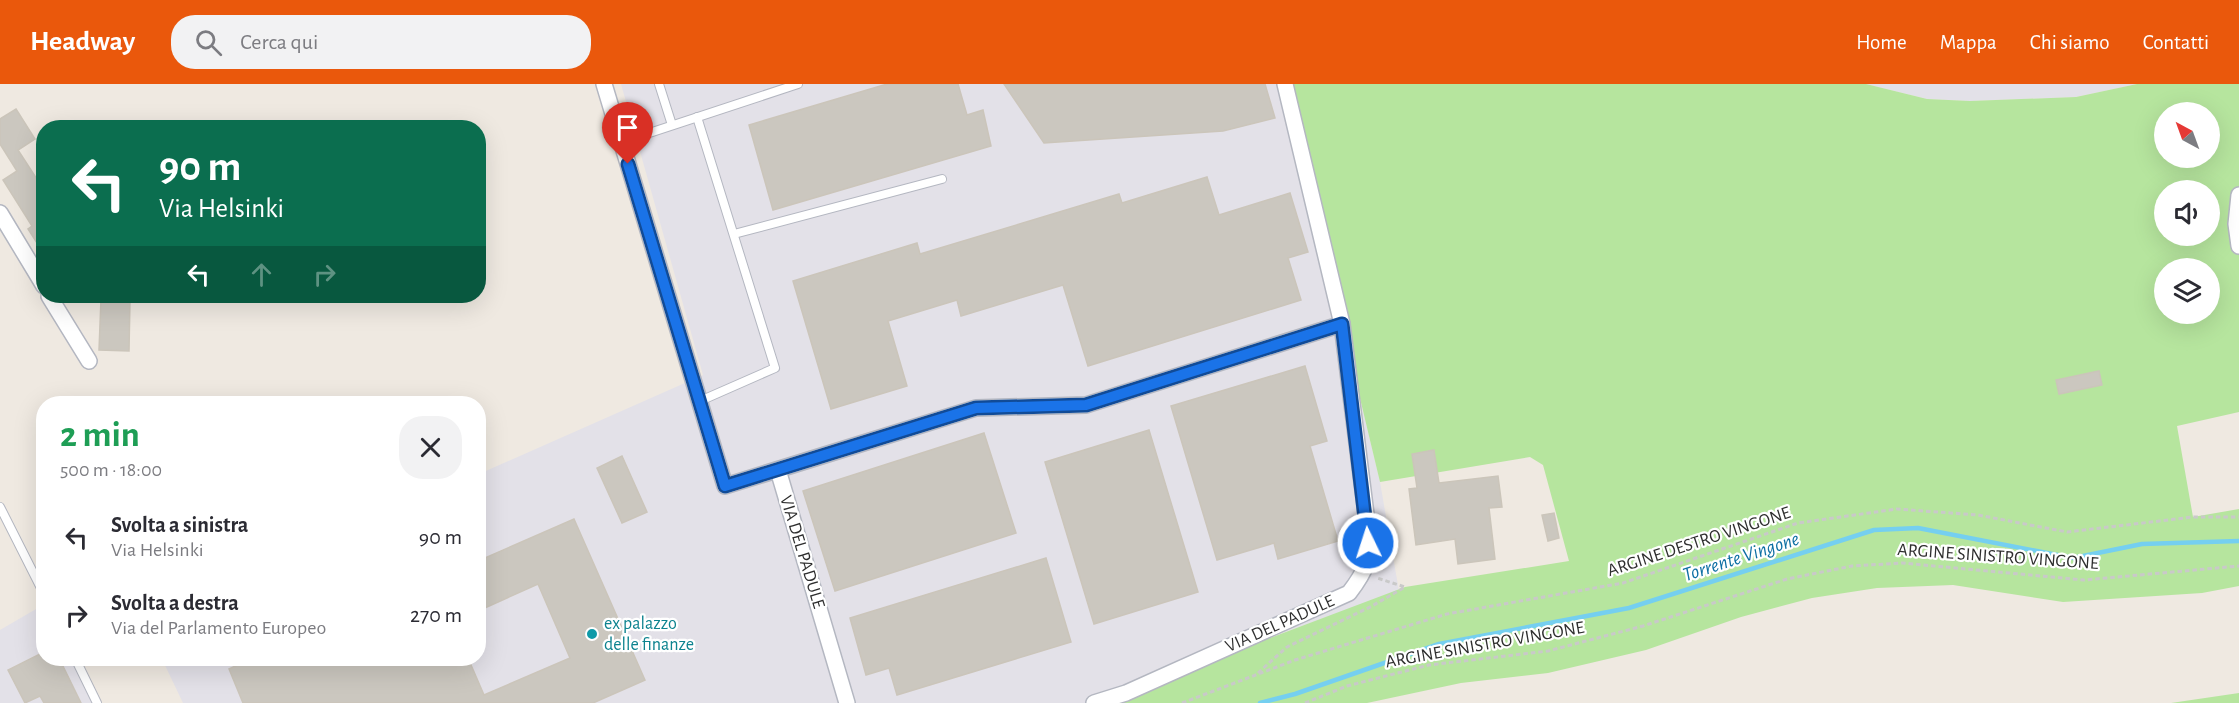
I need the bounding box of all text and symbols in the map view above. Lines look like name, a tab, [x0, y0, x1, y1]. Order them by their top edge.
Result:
search box	[171, 15, 591, 69]
icon: search	[192, 26, 225, 59]
text: Headway	[30, 28, 135, 56]
text: Cerca qui	[240, 31, 318, 53]
text: Home	[1856, 32, 1907, 53]
text: Mappa	[1940, 32, 1997, 53]
text: Chi siamo	[2030, 32, 2110, 53]
text: Contatti	[2143, 32, 2209, 53]
pin	[602, 102, 653, 164]
north arrow	[2154, 102, 2220, 168]
map controls	[2154, 102, 2220, 324]
icon: arrive	[611, 111, 644, 144]
icon: left	[60, 144, 138, 222]
text: 90 m	[159, 146, 241, 188]
button: sound	[2154, 180, 2220, 246]
text: Via Helsinki	[159, 195, 284, 222]
icon: left	[182, 258, 215, 291]
icon: ahead	[245, 258, 278, 291]
icon: right	[308, 258, 341, 291]
button: layers	[2154, 258, 2220, 324]
button: close	[399, 416, 462, 479]
text: 2 min	[60, 417, 140, 453]
text: 500 m · 18:00	[60, 460, 162, 480]
street label: VIA DEL PADULE	[776, 493, 828, 611]
street label: ARGINE DESTRO VINGONE	[1605, 504, 1793, 580]
position arrow	[1336, 511, 1400, 575]
text: Svolta a sinistra	[111, 514, 248, 536]
icon: left	[60, 521, 93, 554]
text: 90 m	[419, 526, 462, 548]
water label: Torrente Vingone	[1680, 529, 1802, 585]
text: Via Helsinki	[111, 540, 204, 560]
street label: ARGINE SINISTRO VINGONE	[1897, 541, 2100, 573]
text: Svolta a destra	[111, 592, 239, 614]
street label: VIA DEL PADULE	[1223, 592, 1337, 656]
icon: right	[60, 599, 93, 632]
text: 270 m	[410, 604, 462, 626]
place label: ex palazzo delle finanze	[604, 615, 694, 654]
text: Via del Parlamento Europeo	[111, 618, 326, 638]
street label: ARGINE SINISTRO VINGONE	[1384, 619, 1586, 671]
marker: ex palazzo delle finanze	[585, 627, 599, 641]

